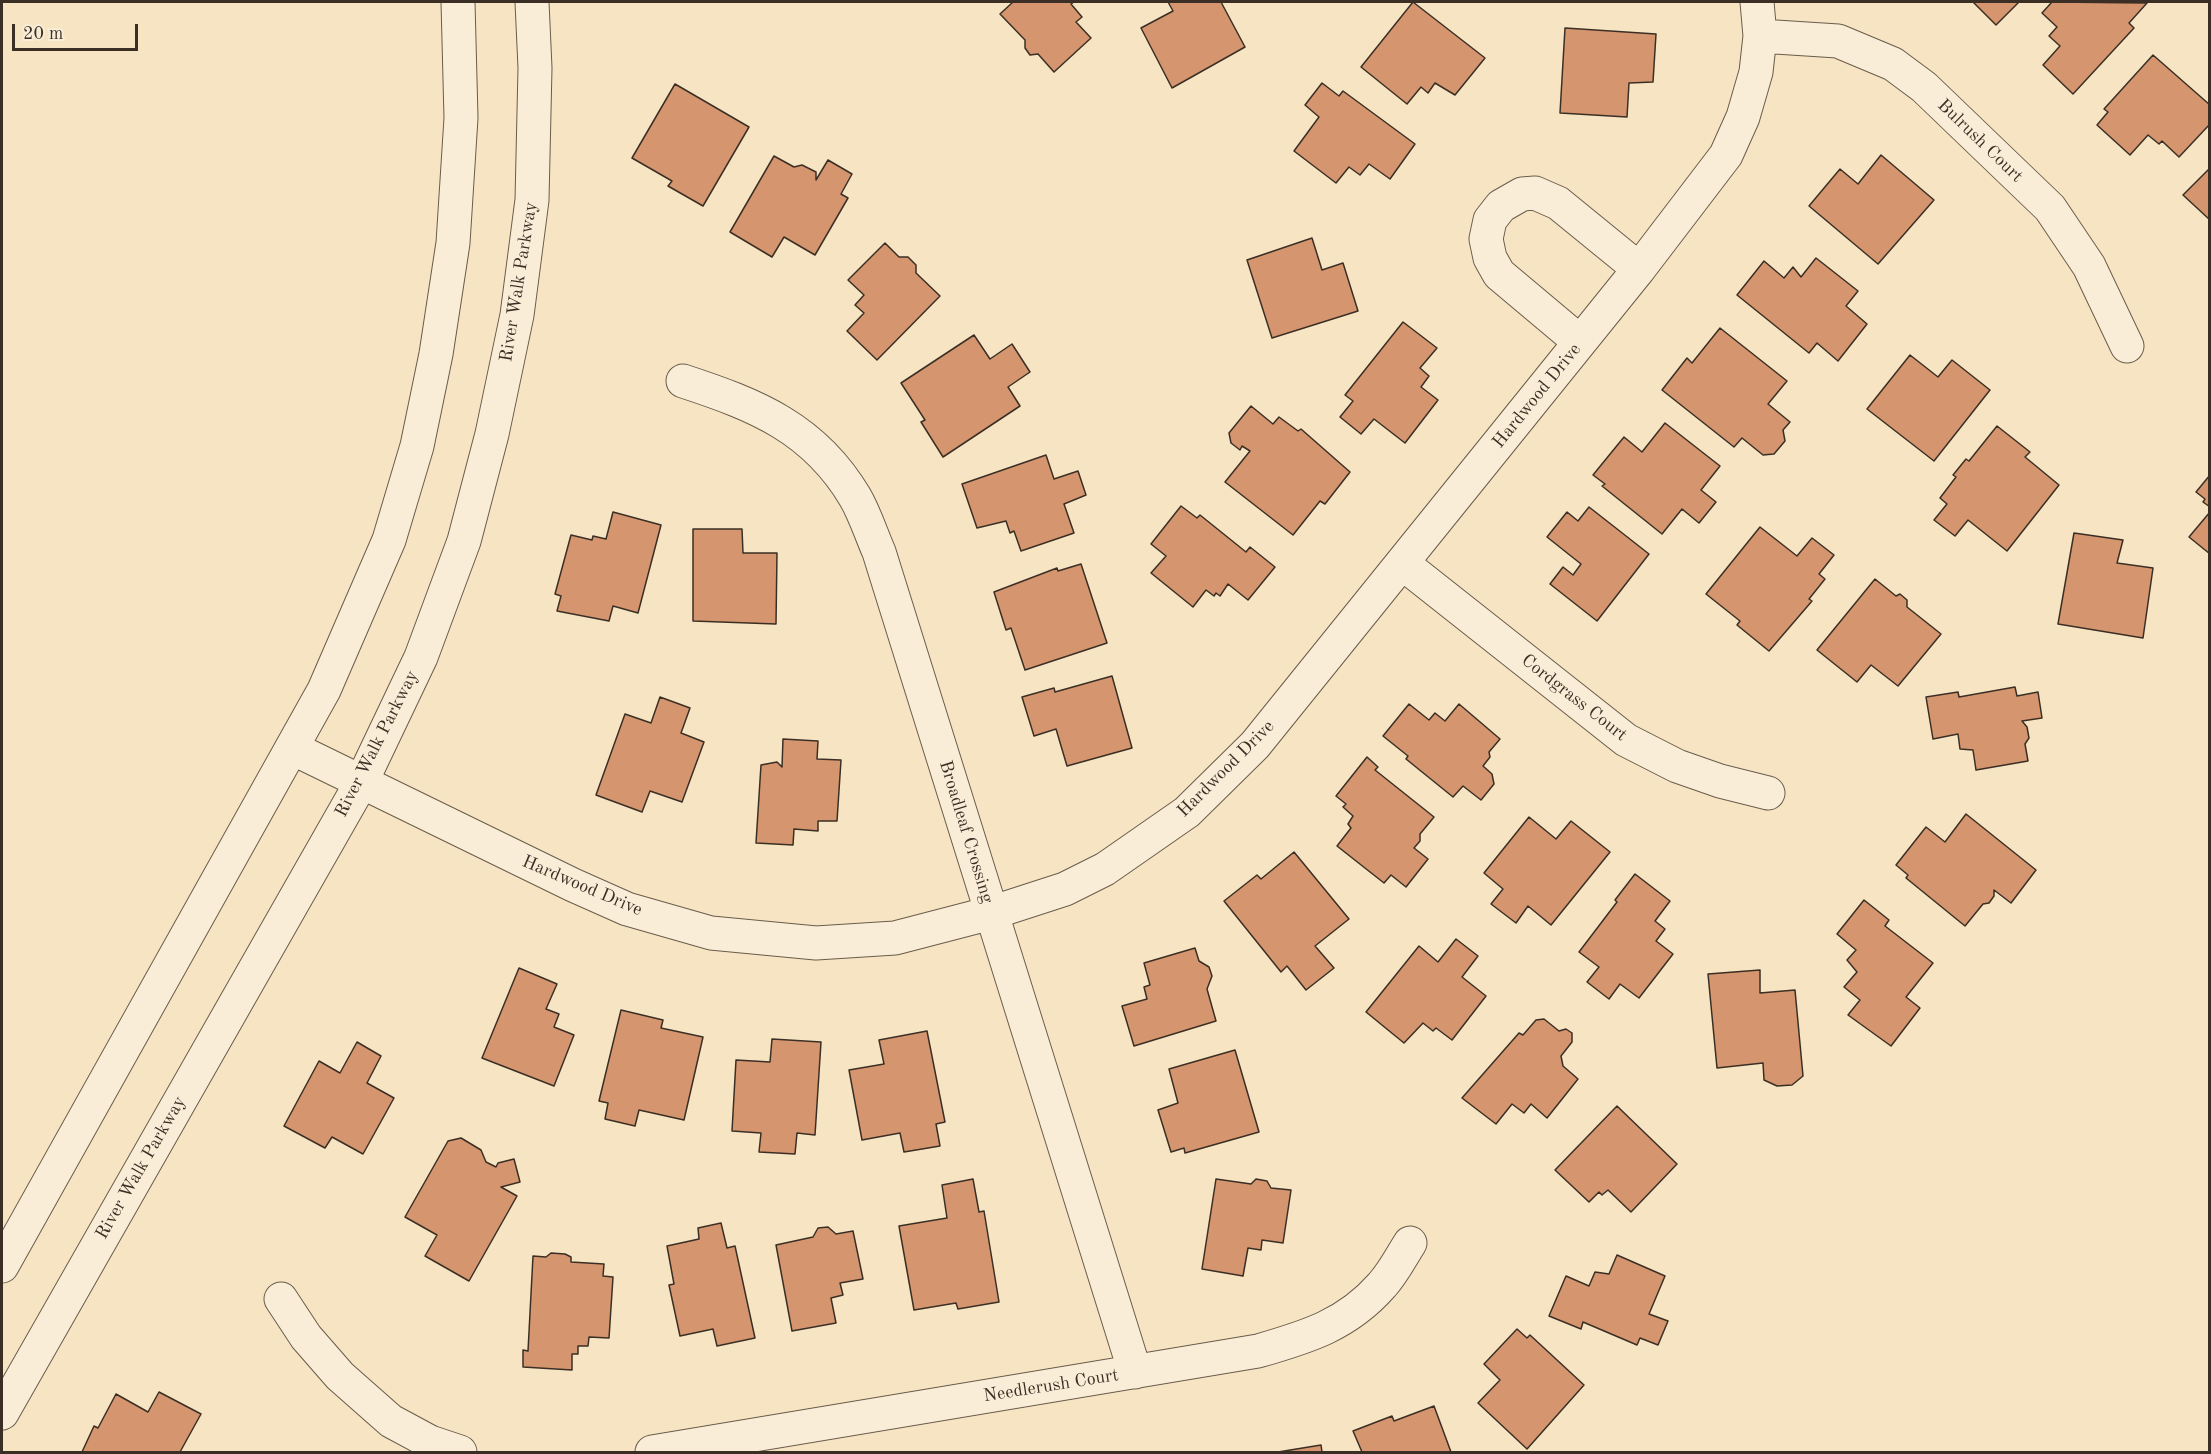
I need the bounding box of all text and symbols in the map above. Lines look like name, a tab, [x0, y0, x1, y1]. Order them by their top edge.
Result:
scale bar	[15, 12, 141, 50]
text: 20 m	[23, 25, 63, 43]
street label: Bulrush Court	[1933, 95, 2027, 187]
street label: River Walk Parkway	[496, 200, 542, 364]
street label: Hardwood Drive	[1488, 339, 1586, 453]
street label: Cordgrass Court	[1517, 650, 1631, 746]
street label: River Walk Parkway	[331, 667, 423, 821]
street label: Hardwood Drive	[1173, 716, 1279, 822]
street label: Broadleaf Crossing	[934, 758, 998, 906]
street label: Hardwood Drive	[519, 851, 645, 921]
street label: River Walk Parkway	[91, 1093, 191, 1243]
street label: Needlerush Court	[982, 1365, 1120, 1407]

